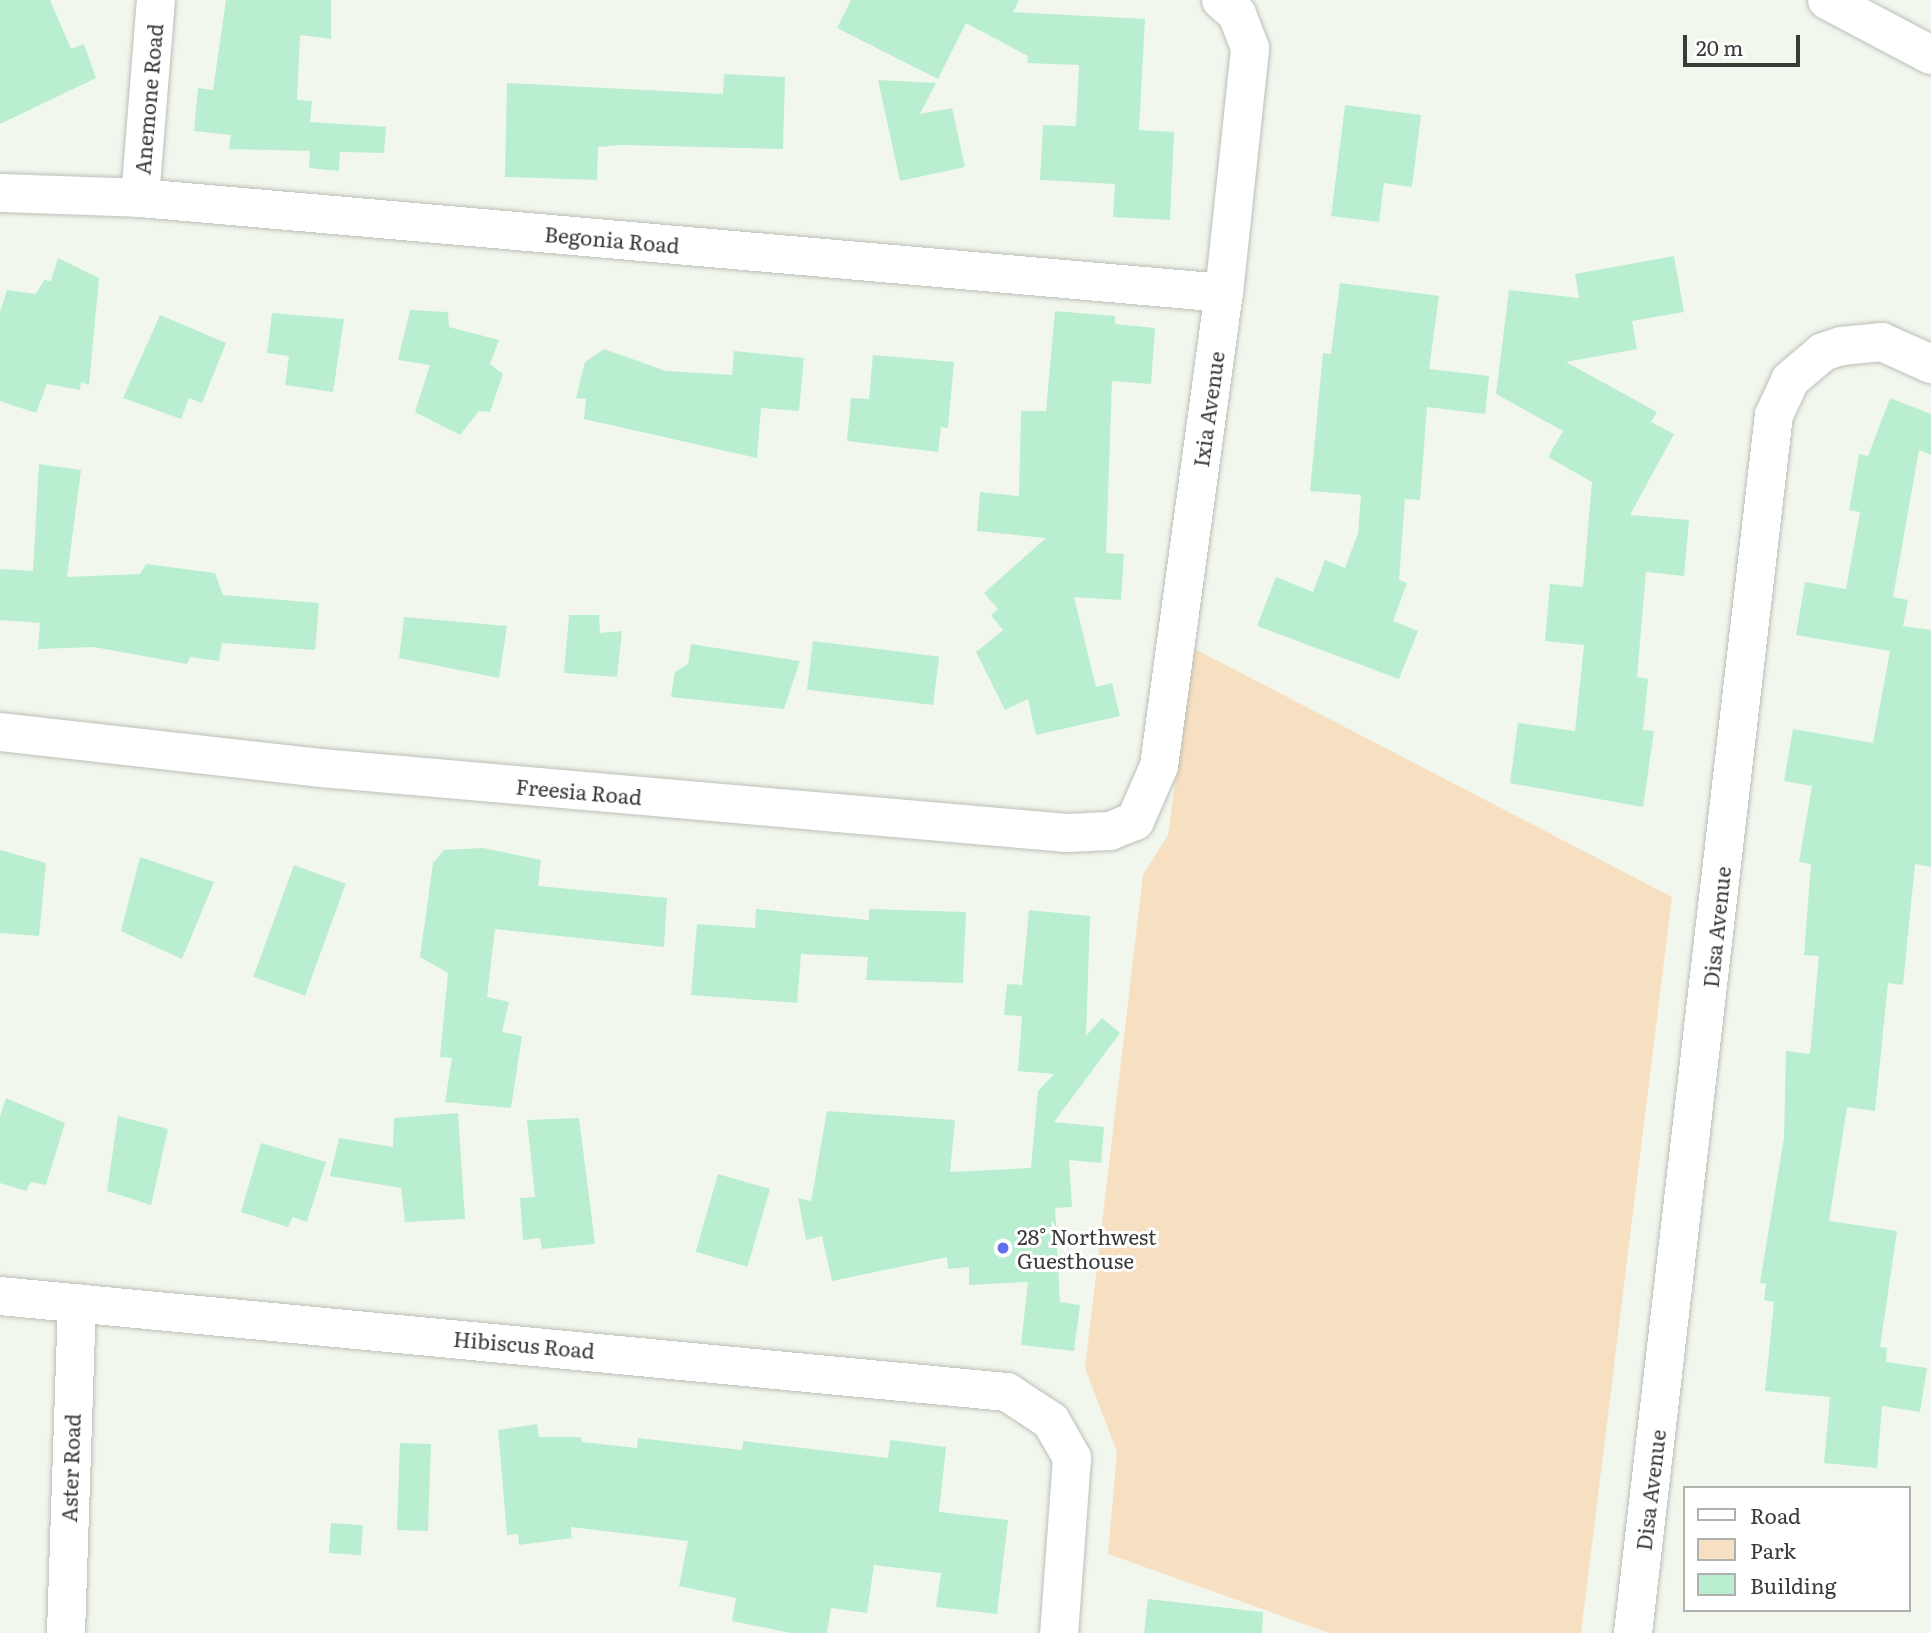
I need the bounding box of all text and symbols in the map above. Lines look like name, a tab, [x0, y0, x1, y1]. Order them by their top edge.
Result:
scale bar	[1686, 21, 1803, 65]
street label: Anemone Road	[129, 22, 167, 176]
text: 20 m	[1696, 31, 1743, 62]
street label: Begonia Road	[543, 221, 681, 257]
street label: Ixia Avenue	[1187, 349, 1229, 469]
street label: Freesia Road	[515, 773, 643, 809]
street label: Disa Avenue	[1697, 865, 1735, 989]
place label: 28° Northwest Guesthouse	[1017, 1223, 1157, 1273]
marker: 28° Northwest Guesthouse	[995, 1240, 1011, 1256]
street label: Hibiscus Road	[452, 1325, 596, 1363]
street label: Aster Road	[56, 1413, 84, 1523]
street label: Disa Avenue	[1630, 1428, 1670, 1552]
legend	[1682, 1486, 1910, 1612]
text: Road	[1750, 1499, 1801, 1530]
text: Park	[1750, 1534, 1796, 1565]
text: Building	[1750, 1569, 1836, 1600]

